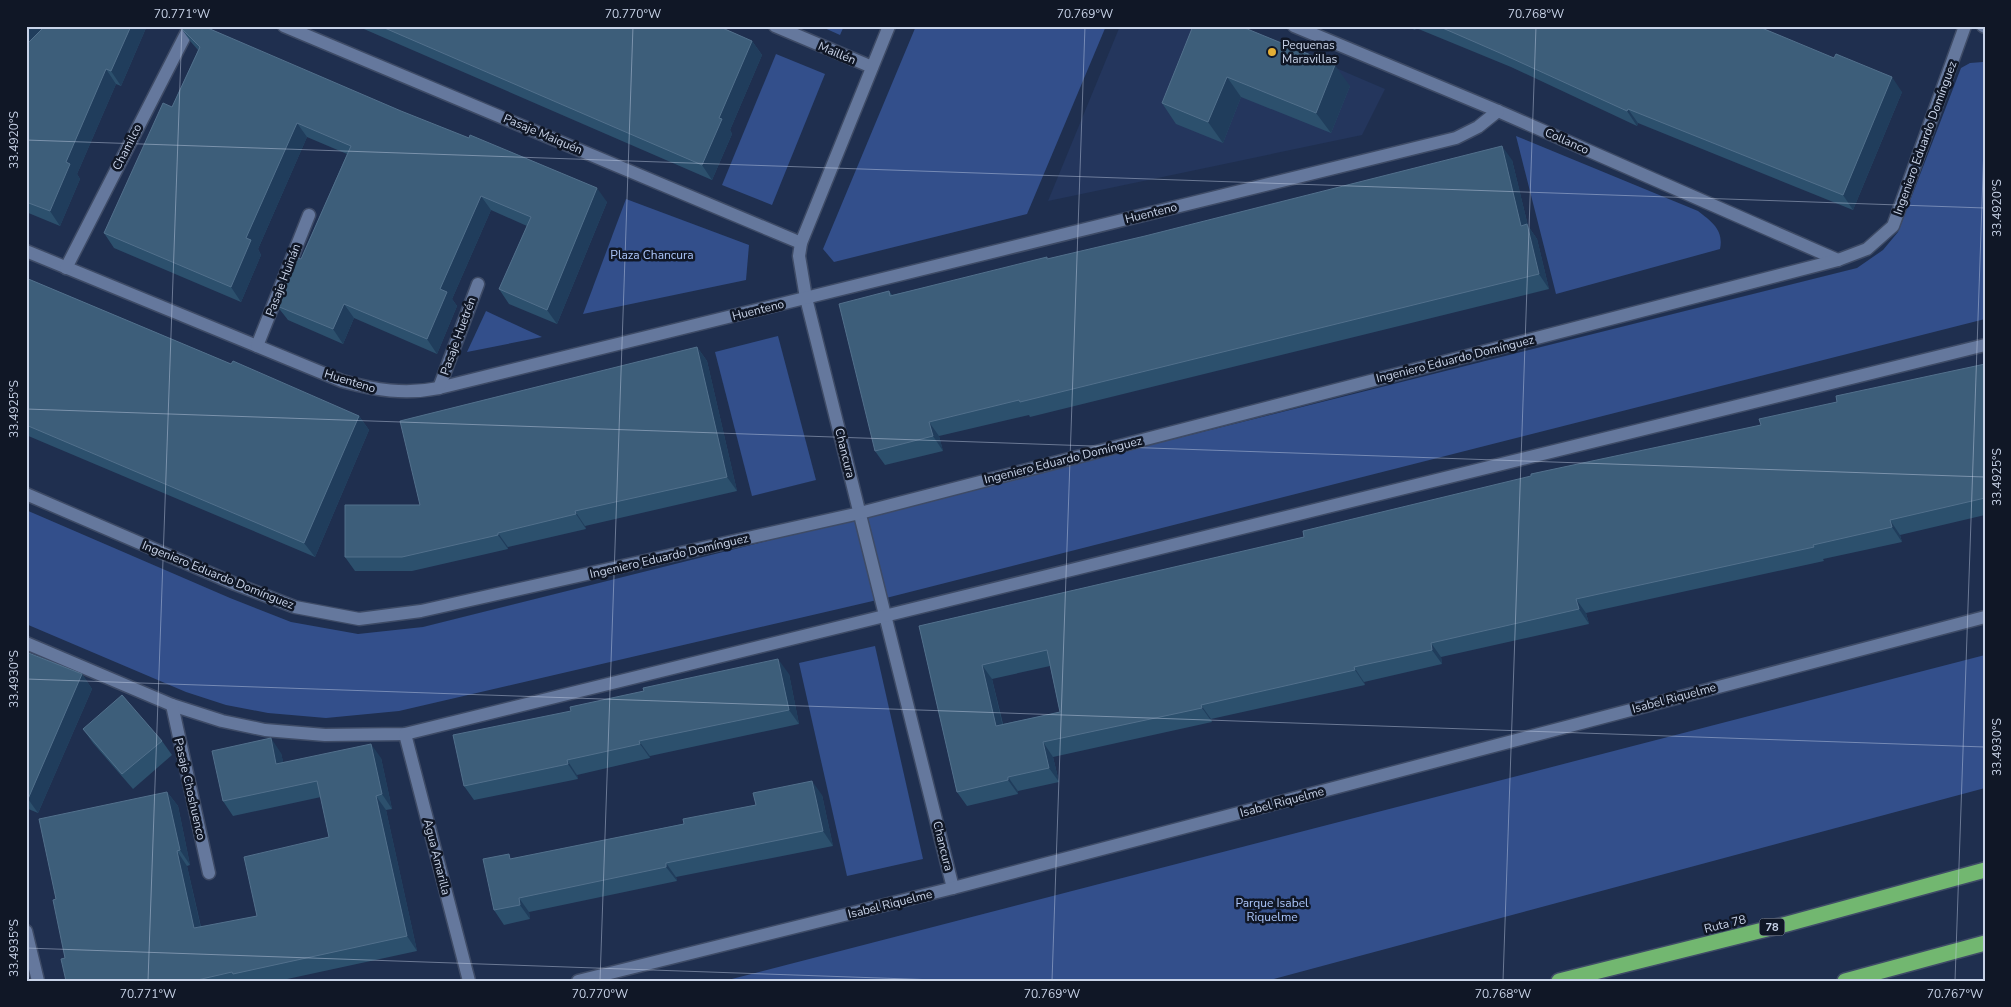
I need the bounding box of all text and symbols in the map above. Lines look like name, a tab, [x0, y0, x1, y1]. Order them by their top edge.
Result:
text: 70.771°W	[154, 6, 210, 22]
text: 70.770°W	[605, 6, 661, 22]
text: 70.769°W	[1057, 6, 1113, 22]
text: 70.768°W	[1508, 6, 1564, 22]
place label: Pequenas Maravillas	[1282, 37, 1338, 67]
street label: Maillén	[816, 38, 858, 68]
marker: Pequenas Maravillas	[1266, 46, 1278, 58]
street label: Ingeniero Eduardo Domínguez	[1890, 59, 1960, 217]
street label: Pasaje Maiquén	[501, 110, 585, 158]
text: 33.4920°S	[6, 111, 22, 169]
street label: Chamilco	[109, 121, 146, 173]
street label: Collanco	[1542, 124, 1592, 158]
text: 33.4920°S	[1989, 179, 2005, 237]
street label: Huenteno	[1123, 199, 1179, 227]
street label: Pasaje Huinán	[262, 241, 304, 319]
park label: Plaza Chancura	[610, 247, 694, 263]
street label: Pasaje Huetrén	[436, 295, 480, 377]
street label: Huenteno	[730, 296, 786, 324]
street label: Ingeniero Eduardo Domínguez	[1374, 331, 1536, 386]
street label: Huenteno	[322, 366, 378, 397]
text: 33.4925°S	[6, 380, 22, 438]
street label: Chancura	[831, 426, 859, 480]
street label: Ingeniero Eduardo Domínguez	[982, 432, 1144, 487]
text: 33.4925°S	[1989, 448, 2005, 506]
street label: Ingeniero Eduardo Domínguez	[588, 530, 750, 582]
street label: Ingeniero Eduardo Domínguez	[140, 537, 297, 613]
text: 33.4930°S	[6, 650, 22, 708]
street label: Isabel Riquelme	[1630, 679, 1718, 717]
text: 33.4930°S	[1989, 718, 2005, 776]
street label: Pasaje Choshuenco	[170, 736, 210, 842]
street label: Isabel Riquelme	[1238, 783, 1326, 821]
street label: Agua Amarilla	[420, 817, 454, 897]
street label: Chancura	[929, 819, 957, 873]
street label: Isabel Riquelme	[846, 886, 934, 922]
park label: Parque Isabel Riquelme	[1235, 895, 1309, 925]
street label: Ruta 78	[1702, 911, 1748, 937]
text: 33.4935°S	[6, 919, 22, 977]
road number: 78	[1760, 919, 1784, 936]
text: 70.771°W	[120, 986, 176, 1002]
text: 70.770°W	[572, 986, 628, 1002]
text: 70.769°W	[1024, 986, 1080, 1002]
text: 70.768°W	[1475, 986, 1531, 1002]
text: 70.767°W	[1927, 986, 1983, 1002]

